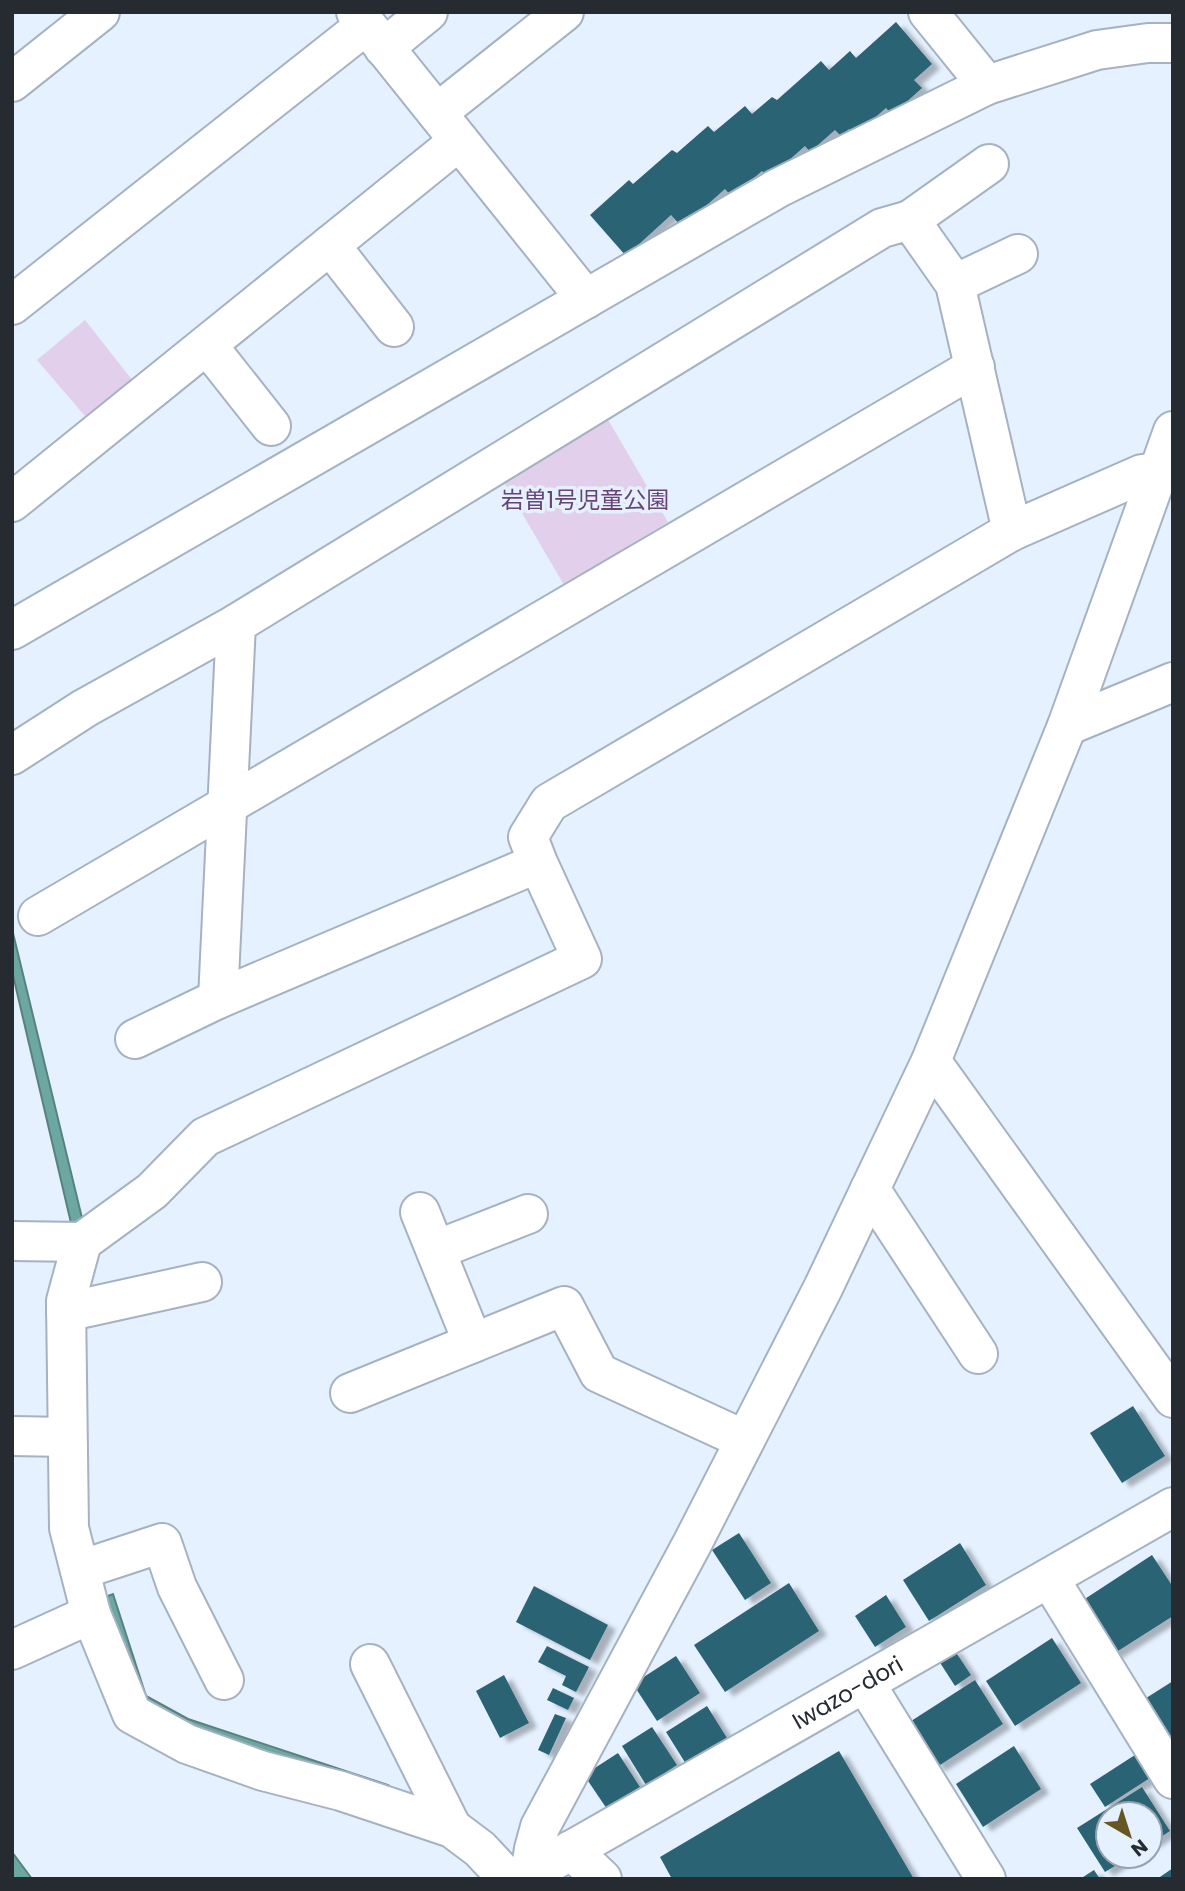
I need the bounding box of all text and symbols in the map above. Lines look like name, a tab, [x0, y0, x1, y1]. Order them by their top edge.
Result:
park label: 岩曽1号児童公園	[501, 484, 669, 516]
street label: Iwazo-dori	[786, 1648, 909, 1737]
north arrow	[1094, 1800, 1164, 1870]
text: N	[1125, 1833, 1153, 1863]

